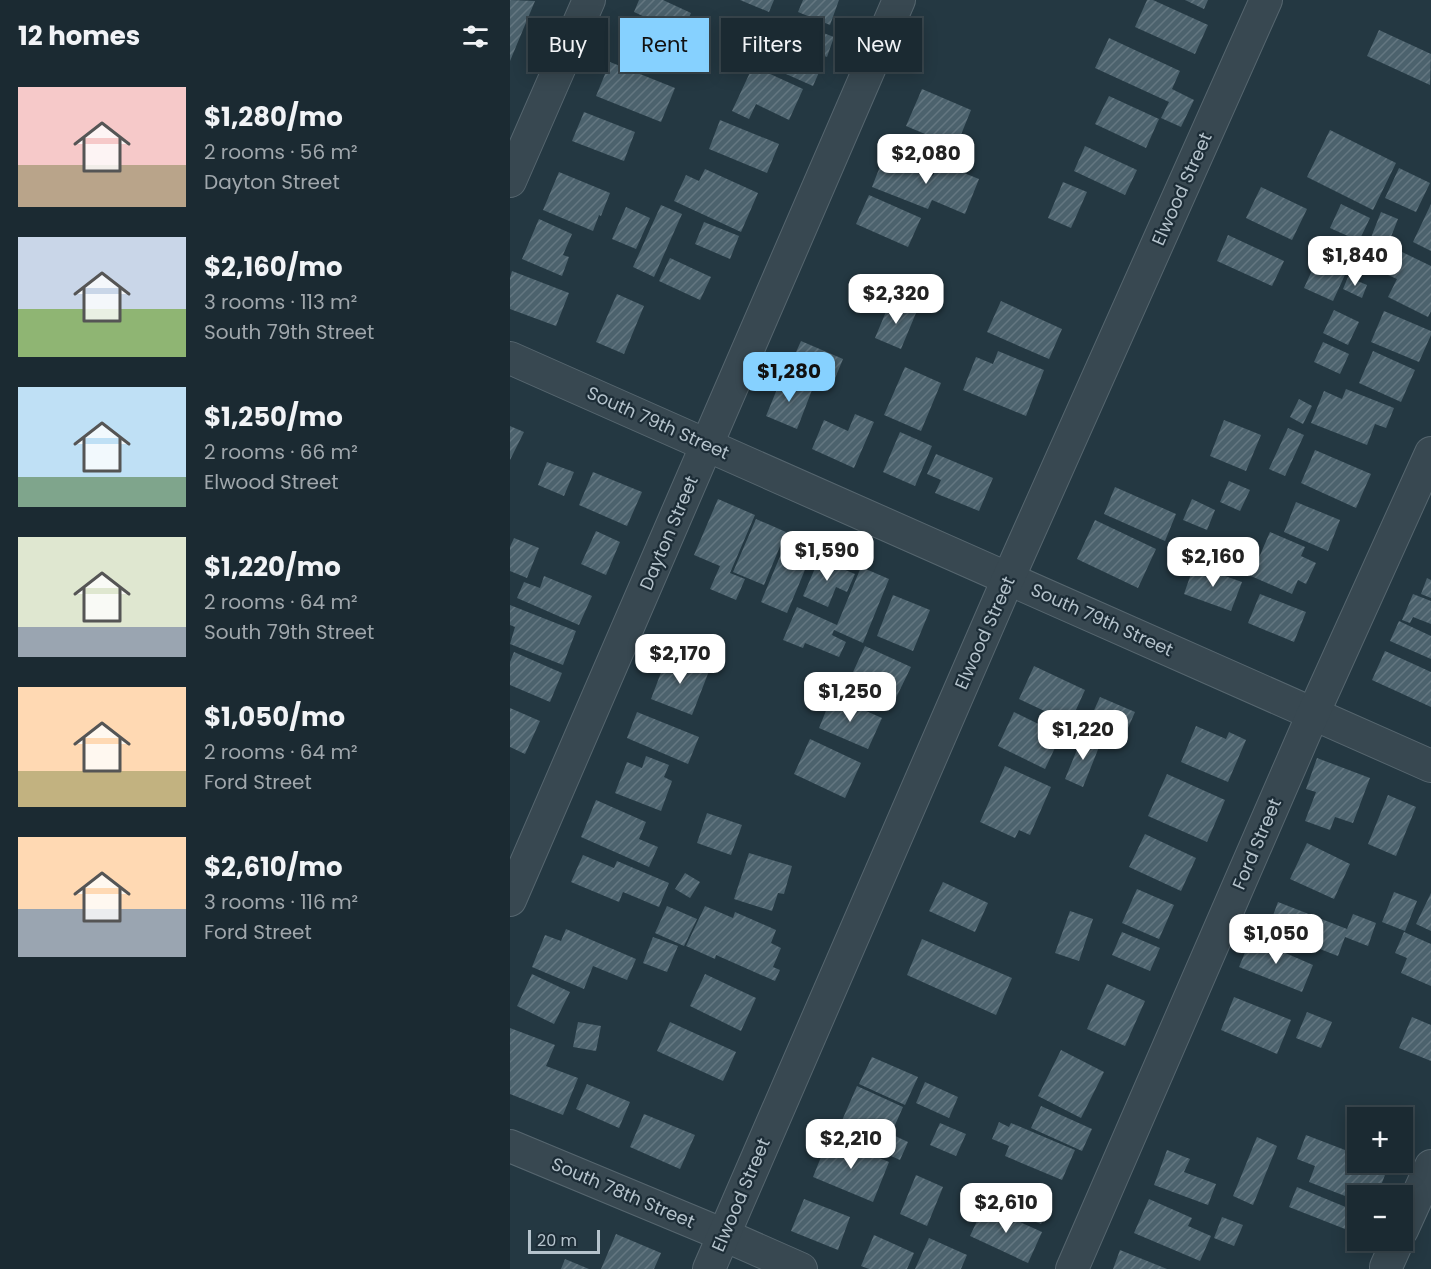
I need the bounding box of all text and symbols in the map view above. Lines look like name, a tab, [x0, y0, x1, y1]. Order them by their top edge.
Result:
text: 12 homes	[18, 18, 140, 54]
chip: Buy	[528, 18, 608, 72]
chip: Rent	[620, 18, 709, 72]
chip: Filters	[721, 18, 823, 72]
chip: New	[835, 18, 922, 72]
icon: filters	[459, 20, 492, 53]
text: $1,280/mo	[204, 99, 343, 135]
icon: home	[66, 111, 138, 183]
street label: Elwood Street	[1145, 128, 1218, 249]
pin: $2,080	[877, 134, 975, 185]
text: 2 rooms · 56 m²	[204, 138, 358, 166]
text: $2,080	[891, 139, 961, 167]
text: Dayton Street	[204, 168, 340, 196]
pin: $1,840	[1306, 236, 1404, 287]
text: $1,840	[1322, 241, 1388, 269]
text: $2,160/mo	[204, 249, 343, 285]
icon: home	[66, 261, 138, 333]
pin: $2,320	[847, 274, 945, 325]
text: $2,320	[863, 279, 929, 307]
text: 3 rooms · 113 m²	[204, 288, 357, 316]
text: South 79th Street	[204, 318, 374, 346]
pin: $1,280	[740, 352, 838, 403]
text: $1,280	[757, 357, 821, 385]
street label: South 79th Street	[583, 380, 733, 465]
text: $1,250/mo	[204, 399, 343, 435]
icon: home	[66, 411, 138, 483]
text: 2 rooms · 66 m²	[204, 438, 358, 466]
text: Elwood Street	[204, 468, 339, 496]
street label: Dayton Street	[633, 472, 704, 594]
pin: $1,590	[778, 531, 876, 582]
text: $1,590	[795, 536, 859, 564]
pin: $2,160	[1164, 537, 1262, 588]
text: $2,160	[1181, 542, 1245, 570]
text: $1,220/mo	[204, 549, 341, 585]
icon: home	[66, 561, 138, 633]
street label: Elwood Street	[948, 572, 1021, 693]
street label: South 79th Street	[1027, 577, 1177, 662]
text: 2 rooms · 64 m²	[204, 588, 358, 616]
text: South 79th Street	[204, 618, 374, 646]
pin: $2,170	[631, 634, 729, 685]
text: $2,170	[649, 639, 711, 667]
pin: $1,250	[801, 672, 899, 723]
text: $1,250	[818, 677, 882, 705]
text: $1,050/mo	[204, 699, 345, 735]
pin: $1,220	[1034, 710, 1132, 761]
icon: home	[66, 711, 138, 783]
text: $1,220	[1052, 715, 1114, 743]
text: 2 rooms · 64 m²	[204, 738, 358, 766]
text: Ford Street	[204, 768, 312, 796]
street label: Ford Street	[1226, 794, 1287, 893]
text: $2,610/mo	[204, 849, 343, 885]
icon: home	[66, 861, 138, 933]
text: 3 rooms · 116 m²	[204, 888, 358, 916]
pin: $1,050	[1227, 914, 1325, 965]
text: Ford Street	[204, 918, 312, 946]
text: $1,050	[1243, 919, 1309, 947]
map controls	[1347, 1107, 1413, 1251]
button: +	[1347, 1107, 1413, 1173]
pin: $2,210	[802, 1119, 900, 1170]
text: $2,210	[820, 1124, 882, 1152]
street label: Elwood Street	[705, 1134, 776, 1255]
street label: South 78th Street	[548, 1151, 699, 1234]
pin: $2,610	[957, 1183, 1055, 1234]
button: −	[1347, 1185, 1413, 1251]
text: $2,610	[974, 1188, 1038, 1216]
scale bar	[528, 1227, 600, 1254]
text: 20 m	[537, 1229, 577, 1252]

